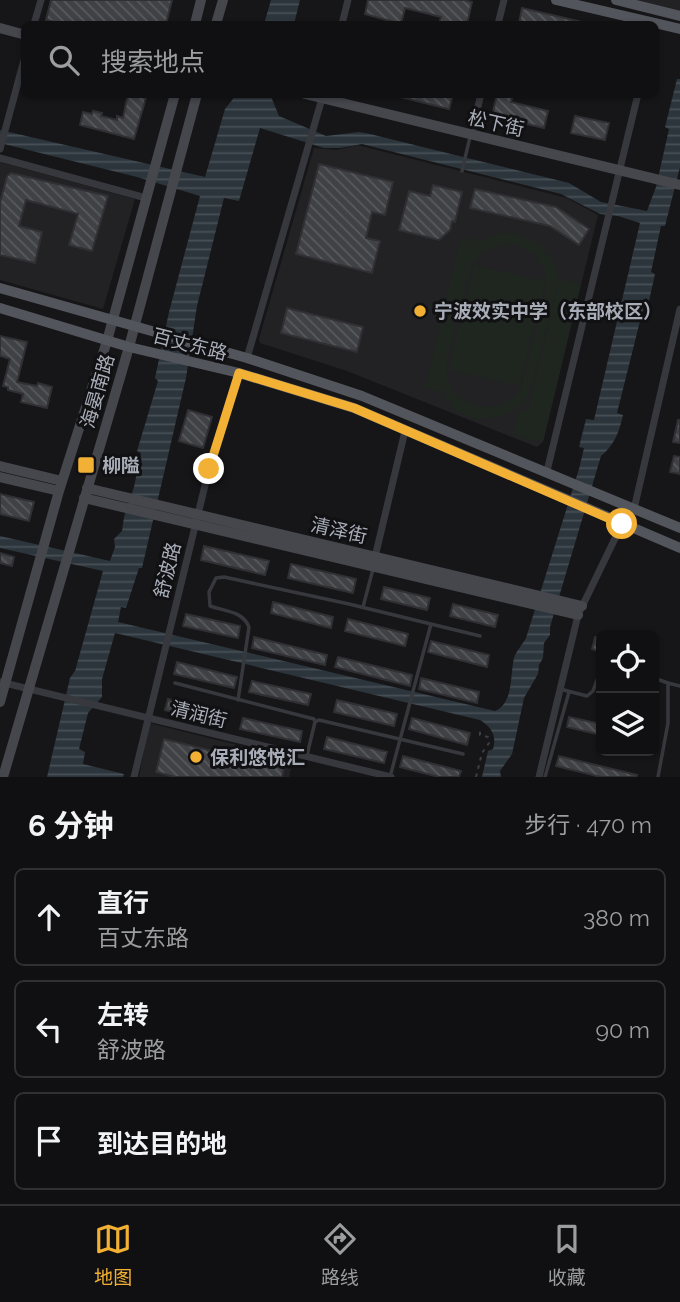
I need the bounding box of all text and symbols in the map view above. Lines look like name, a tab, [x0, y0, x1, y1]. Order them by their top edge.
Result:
search box	[21, 21, 659, 98]
icon: search	[45, 41, 83, 79]
text: 搜索地点	[101, 47, 205, 77]
street label: 松下街	[466, 106, 526, 140]
place label: 宁波效实中学（东部校区）	[434, 300, 662, 322]
marker: 宁波效实中学（东部校区）	[412, 303, 428, 319]
street label: 百丈东路	[150, 324, 230, 364]
street label: 海晏南路	[76, 351, 118, 431]
route end	[193, 453, 224, 484]
place label: 柳隘	[102, 454, 140, 476]
marker: 柳隘	[76, 455, 96, 475]
route start	[606, 508, 637, 539]
street label: 清泽街	[309, 513, 369, 547]
street label: 舒波路	[149, 540, 185, 600]
map controls	[596, 630, 659, 756]
button: locate	[596, 630, 659, 693]
button: layers	[596, 693, 659, 756]
street label: 清润街	[169, 696, 229, 732]
place label: 保利悠悦汇	[210, 746, 305, 768]
marker: 保利悠悦汇	[188, 749, 204, 765]
text: 6 分钟	[28, 808, 113, 843]
text: 步行 · 470 m	[524, 811, 652, 838]
text: 直行	[97, 888, 149, 918]
icon: ahead	[30, 898, 68, 936]
text: 380 m	[583, 904, 650, 931]
text: 百丈东路	[97, 924, 189, 951]
text: 左转	[97, 1000, 149, 1030]
icon: left	[30, 1010, 68, 1048]
text: 90 m	[595, 1016, 650, 1043]
text: 舒波路	[97, 1036, 166, 1063]
icon: arrive	[30, 1122, 68, 1160]
text: 到达目的地	[97, 1129, 227, 1159]
tab: 地图	[94, 1220, 132, 1289]
tab: 路线	[321, 1220, 359, 1289]
tab: 收藏	[548, 1220, 586, 1289]

